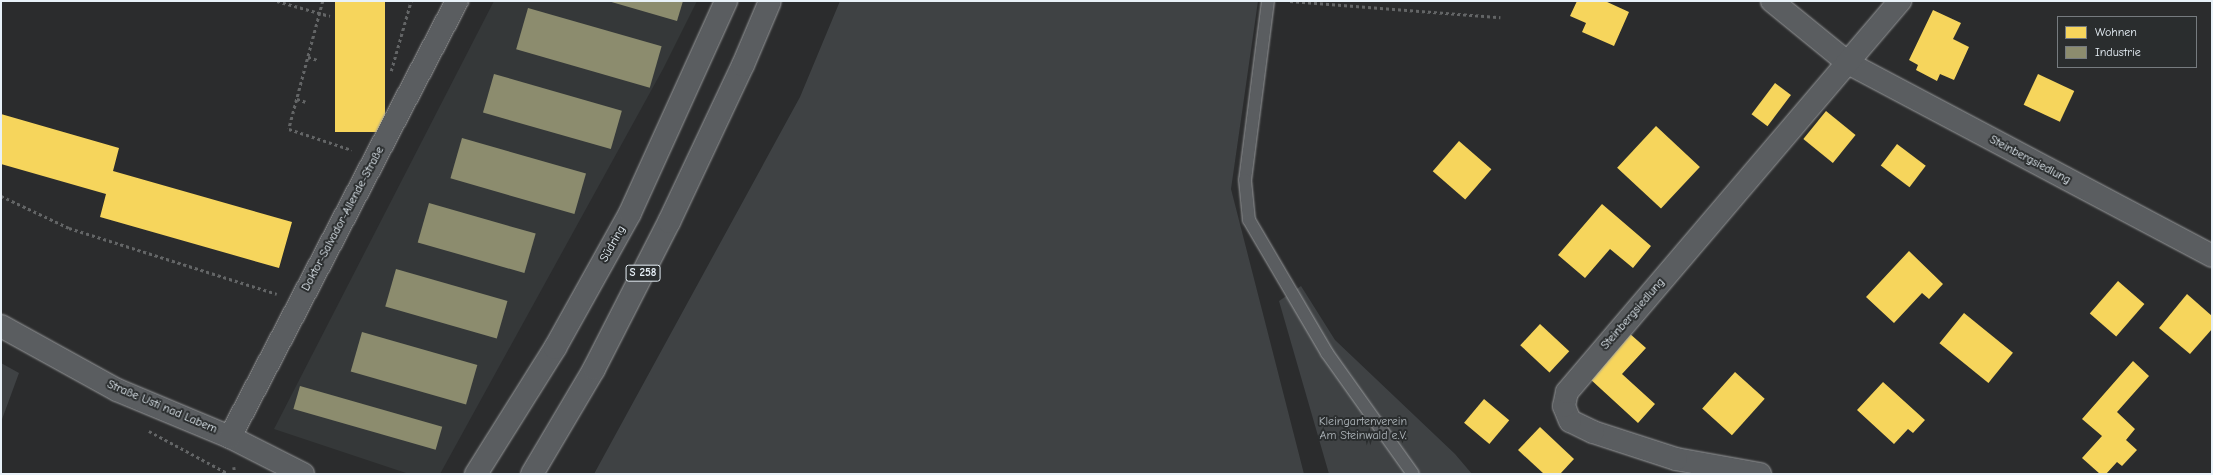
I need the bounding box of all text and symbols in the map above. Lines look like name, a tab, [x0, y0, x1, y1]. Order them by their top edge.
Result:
legend	[2057, 16, 2197, 68]
text: Wohnen	[2095, 25, 2137, 39]
text: Industrie	[2095, 45, 2141, 59]
street label: Steinbergsiedlung	[1987, 132, 2073, 188]
street label: Doktor-Salvador-Allende-Straße	[299, 144, 387, 294]
street label: Südring	[597, 223, 629, 265]
road number: S 258	[625, 264, 661, 282]
street label: Steinbergsiedlung	[1598, 275, 1668, 353]
street label: Straße Usti nad Labem	[105, 377, 219, 437]
park label: Kleingartenverein Am Steinwald e.V.	[1319, 415, 1407, 443]

